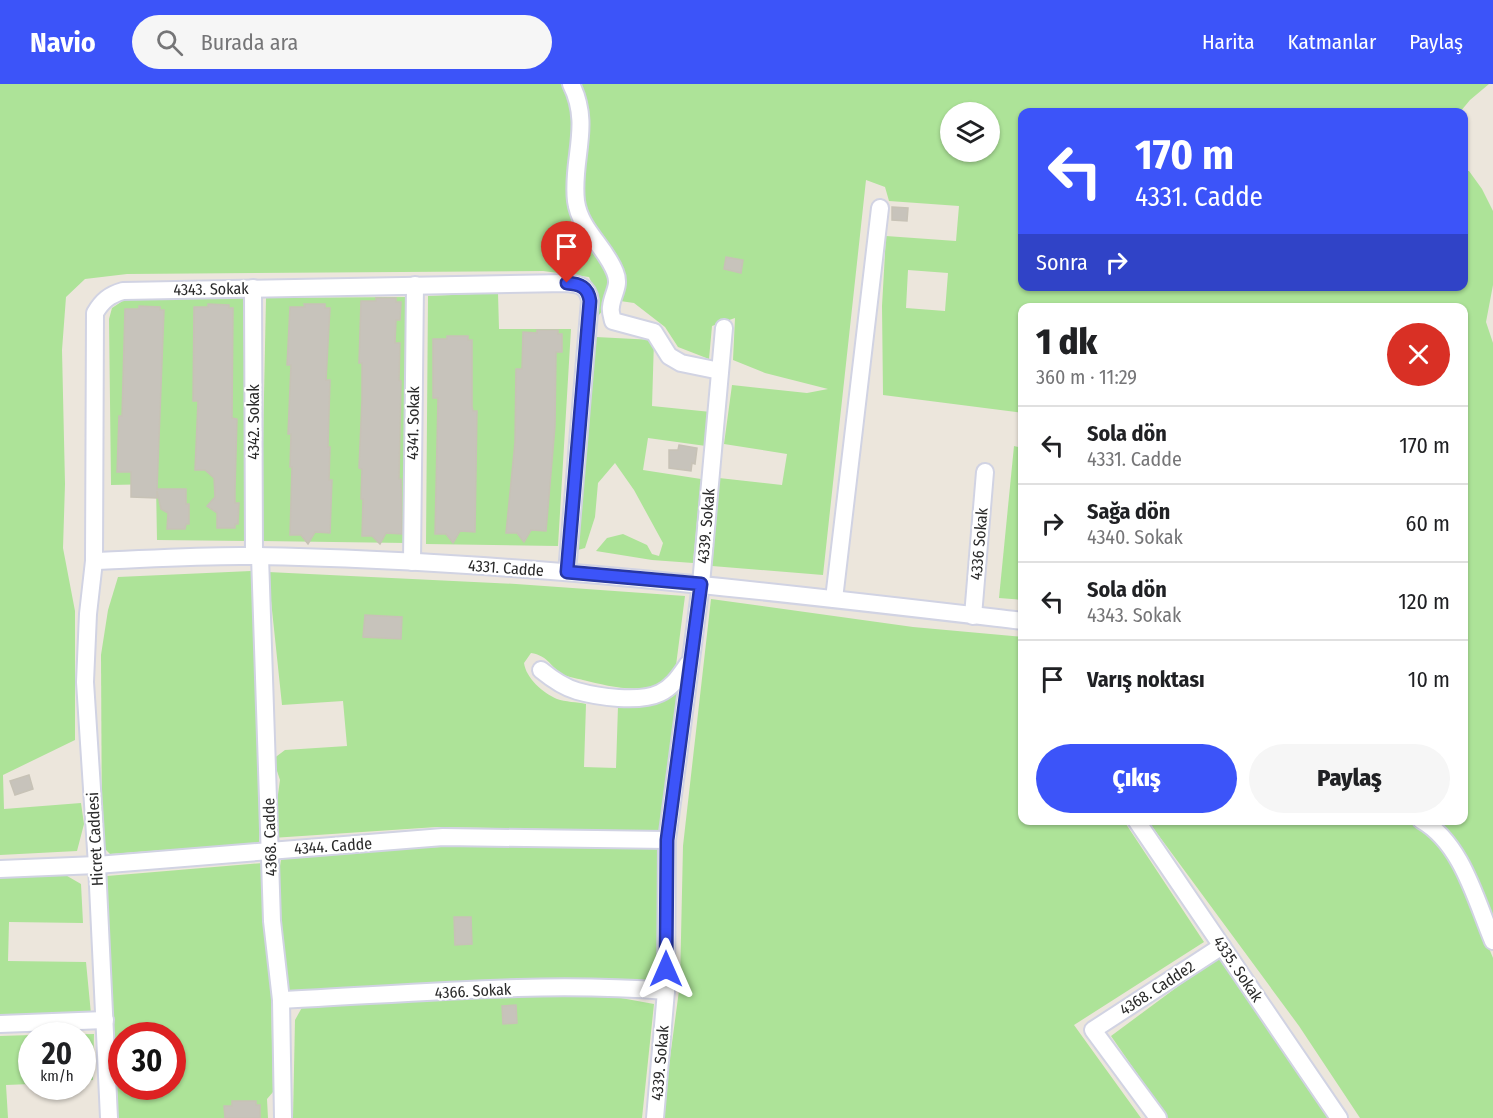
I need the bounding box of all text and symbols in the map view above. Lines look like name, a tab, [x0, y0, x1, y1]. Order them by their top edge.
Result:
search box	[132, 15, 552, 69]
text: Navio	[30, 26, 96, 59]
icon: search	[153, 26, 186, 59]
text: Burada ara	[201, 29, 298, 56]
text: Harita	[1202, 29, 1255, 55]
text: Katmanlar	[1288, 29, 1376, 55]
text: Paylaş	[1409, 29, 1463, 55]
map controls	[940, 102, 1000, 162]
button: layers	[940, 102, 1000, 162]
text: 170 m	[1135, 130, 1234, 180]
icon: left	[1036, 132, 1114, 210]
text: 4331. Cadde	[1135, 181, 1263, 213]
pin	[541, 221, 592, 283]
icon: arrive	[550, 230, 583, 263]
icon: right	[1100, 246, 1133, 279]
text: Sonra	[1036, 249, 1088, 276]
street label: 4343. Sokak	[173, 279, 249, 299]
text: 1 dk	[1036, 320, 1097, 364]
button: close	[1387, 323, 1450, 386]
text: 360 m · 11:29	[1036, 365, 1137, 389]
street label: 4342. Sokak	[244, 384, 263, 460]
street label: 4341. Sokak	[403, 385, 423, 460]
text: Sola dön	[1087, 420, 1167, 447]
icon: left	[1036, 429, 1069, 462]
text: 170 m	[1399, 432, 1450, 459]
text: 4331. Cadde	[1087, 447, 1182, 471]
street label: 4339. Sokak	[693, 487, 719, 564]
text: Sağa dön	[1087, 498, 1170, 525]
street label: 4336 Sokak	[966, 507, 992, 581]
icon: right	[1036, 507, 1069, 540]
text: 60 m	[1406, 510, 1450, 537]
text: 4340. Sokak	[1087, 525, 1183, 549]
street label: 4331. Cadde	[468, 556, 545, 580]
text: Sola dön	[1087, 576, 1167, 603]
icon: left	[1036, 585, 1069, 618]
text: 120 m	[1398, 588, 1450, 615]
text: 4343. Sokak	[1087, 603, 1181, 627]
icon: arrive	[1036, 663, 1069, 696]
text: Varış noktası	[1087, 666, 1205, 693]
text: 10 m	[1408, 666, 1450, 693]
button: Çıkış	[1036, 744, 1237, 813]
button: Paylaş	[1249, 744, 1450, 813]
street label: Hicret Caddesi	[83, 791, 107, 887]
street label: 4368. Cadde	[259, 797, 281, 877]
street label: 4344. Cadde	[293, 834, 373, 858]
street label: 4335. Sokak	[1209, 932, 1267, 1006]
position arrow	[634, 937, 698, 1001]
street label: 4368. Cadde2	[1116, 957, 1198, 1019]
street label: 4366. Sokak	[434, 979, 512, 1002]
speed limit sign: 30	[108, 1022, 186, 1100]
street label: 4339. Sokak	[647, 1024, 673, 1101]
text: 20	[42, 1036, 72, 1072]
text: km/h	[40, 1067, 74, 1085]

